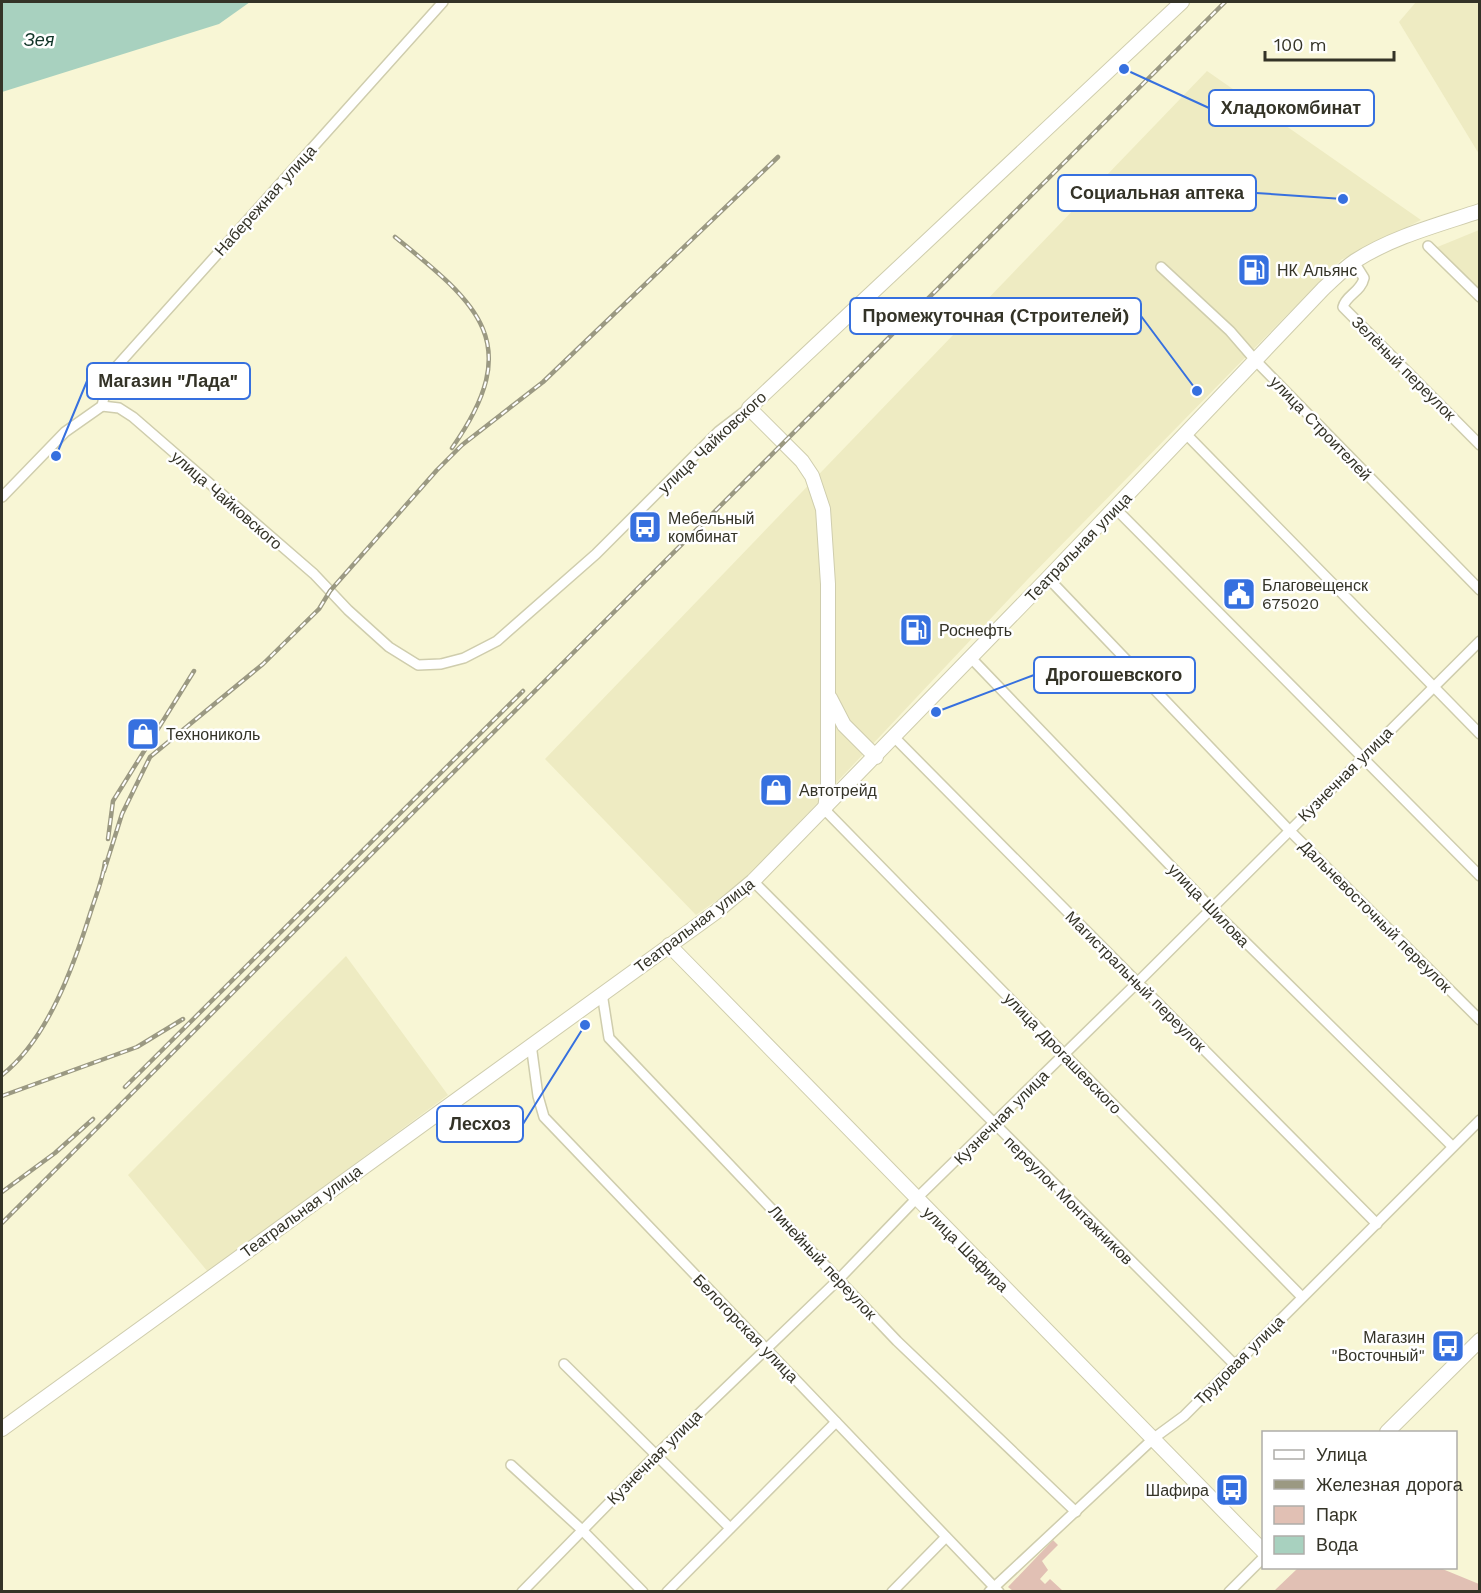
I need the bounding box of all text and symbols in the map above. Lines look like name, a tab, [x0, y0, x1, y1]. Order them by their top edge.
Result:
scale bar	[1265, 24, 1394, 62]
water label: Зея	[24, 29, 55, 50]
text: 100 m	[1274, 34, 1327, 55]
callout: Хладокомбинат	[1209, 90, 1374, 126]
text: Хладокомбинат	[1221, 97, 1361, 118]
street label: Набережная улица	[211, 141, 320, 260]
callout: Социальная аптека	[1058, 175, 1256, 211]
text: Социальная аптека	[1070, 182, 1245, 203]
fuel station icon: НК Альянс	[1236, 252, 1272, 288]
place label: НК Альянс	[1277, 261, 1357, 280]
callout: Промежуточная (Строителей)	[850, 298, 1141, 334]
text: Промежуточная (Строителей)	[863, 305, 1129, 326]
street label: Зелёный переулок	[1348, 312, 1460, 425]
callout: Магазин "Лада"	[87, 363, 250, 399]
text: Магазин "Лада"	[98, 370, 238, 391]
street label: улица Строителей	[1266, 372, 1375, 484]
street label: улица Чайковского	[654, 387, 770, 497]
street label: улица Чайковского	[167, 447, 286, 554]
street label: Театральная улица	[1021, 489, 1136, 606]
bus stop icon: Мебельный комбинат	[627, 509, 663, 545]
place label: Мебельный комбинат	[668, 509, 755, 546]
public building icon: Благовещенск 675020	[1221, 576, 1257, 612]
place label: Благовещенск 675020	[1262, 576, 1369, 613]
fuel station icon: Роснефть	[898, 612, 934, 648]
place label: Роснефть	[939, 621, 1012, 640]
callout: Дрогошевского	[1034, 657, 1195, 693]
text: Дрогошевского	[1046, 664, 1182, 685]
shop icon: Технониколь	[125, 716, 161, 752]
street label: Кузнечная улица	[1294, 723, 1397, 826]
place label: Технониколь	[166, 725, 260, 744]
shop icon: Автотрейд	[758, 772, 794, 808]
place label: Автотрейд	[799, 781, 878, 800]
street label: Дальневосточный переулок	[1296, 836, 1456, 997]
street label: улица Шилова	[1164, 860, 1253, 951]
street label: Театральная улица	[631, 874, 758, 977]
street label: Магистральный переулок	[1061, 907, 1211, 1056]
street label: улица Дрогашевского	[1000, 989, 1125, 1118]
street label: Кузнечная улица	[950, 1066, 1053, 1169]
callout: Лесхоз	[437, 1106, 523, 1142]
text: Лесхоз	[449, 1113, 511, 1134]
street label: переулок Монтажников	[1000, 1132, 1137, 1269]
street label: Театральная улица	[237, 1161, 366, 1262]
street label: Линейный переулок	[765, 1201, 881, 1324]
street label: улица Шафира	[919, 1203, 1012, 1296]
street label: Белогорская улица	[689, 1270, 802, 1386]
street label: Трудовая улица	[1191, 1312, 1288, 1409]
place label: Магазин "Восточный"	[1331, 1328, 1425, 1365]
bus stop icon: Магазин "Восточный"	[1430, 1328, 1466, 1364]
street label: Кузнечная улица	[603, 1406, 706, 1509]
legend	[1262, 1431, 1457, 1569]
text: Улица	[1316, 1444, 1368, 1465]
bus stop icon: Шафира	[1214, 1472, 1250, 1508]
text: Железная дорога	[1316, 1474, 1464, 1495]
place label: Шафира	[1146, 1481, 1209, 1500]
text: Парк	[1316, 1504, 1357, 1525]
text: Вода	[1316, 1534, 1359, 1555]

